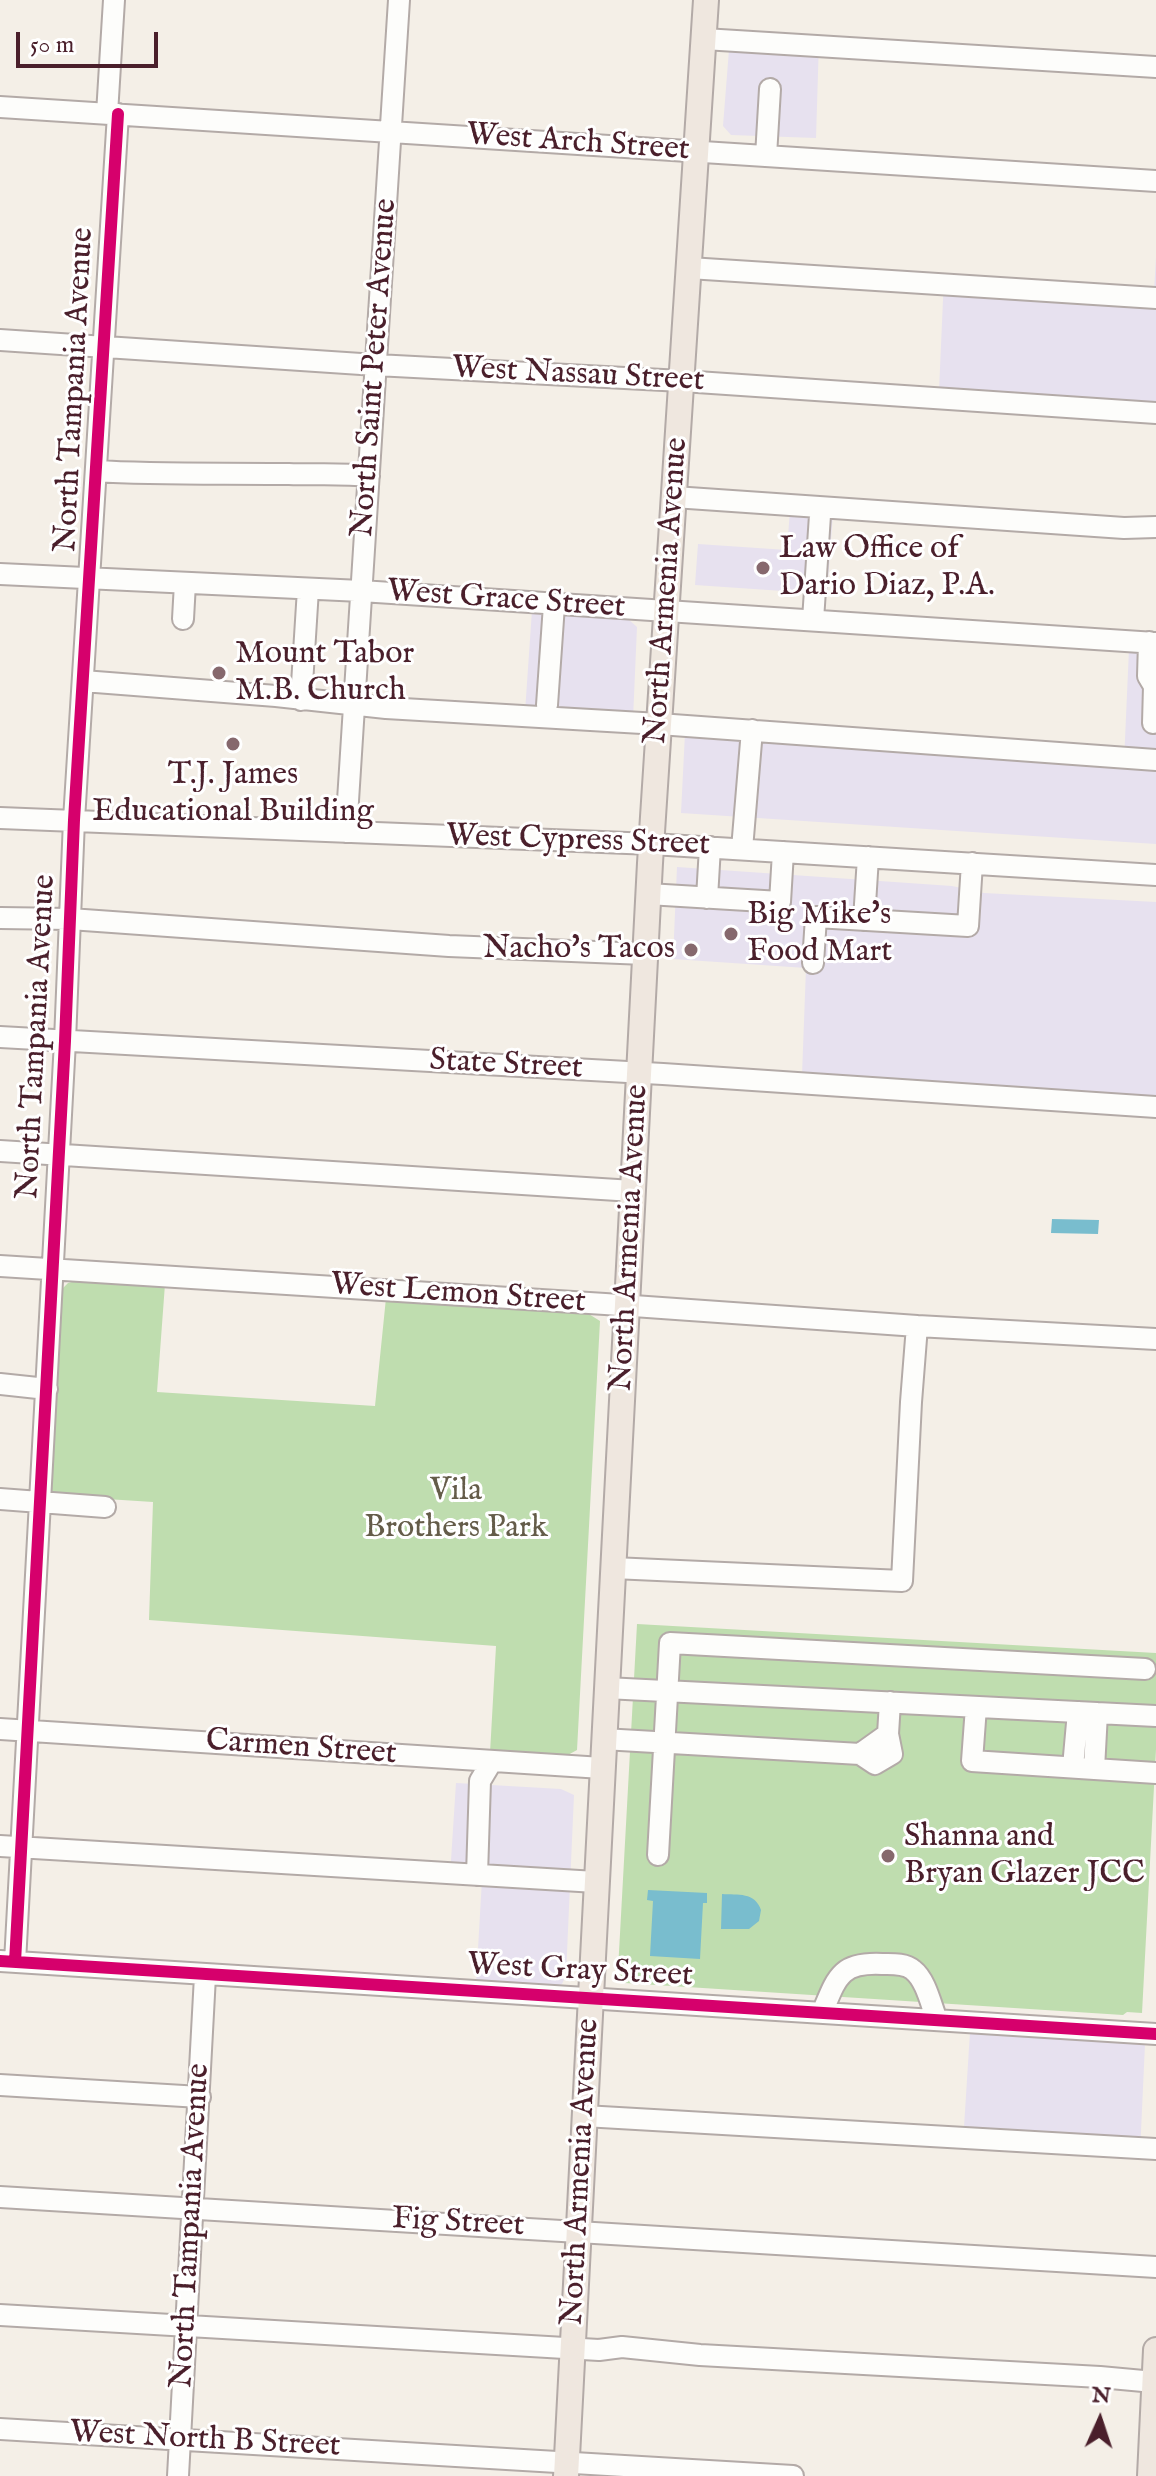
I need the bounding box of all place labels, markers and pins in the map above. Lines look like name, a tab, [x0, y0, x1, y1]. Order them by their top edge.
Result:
place label: Law Office of Dario Diaz, P.A.	[779, 531, 995, 606]
marker: Law Office of Dario Diaz, P.A.	[754, 559, 772, 577]
place label: Mount Tabor M.B. Church	[235, 636, 414, 711]
marker: Mount Tabor M.B. Church	[210, 664, 228, 682]
marker: T.J. James Educational Building	[224, 735, 242, 753]
place label: T.J. James Educational Building	[92, 757, 374, 832]
place label: Big Mike's Food Mart	[747, 897, 892, 972]
marker: Big Mike's Food Mart	[722, 925, 740, 943]
place label: Nacho's Tacos	[483, 931, 675, 969]
marker: Nacho's Tacos	[682, 941, 700, 959]
place label: Shanna and Bryan Glazer JCC	[904, 1819, 1145, 1894]
marker: Shanna and Bryan Glazer JCC	[879, 1847, 897, 1865]

